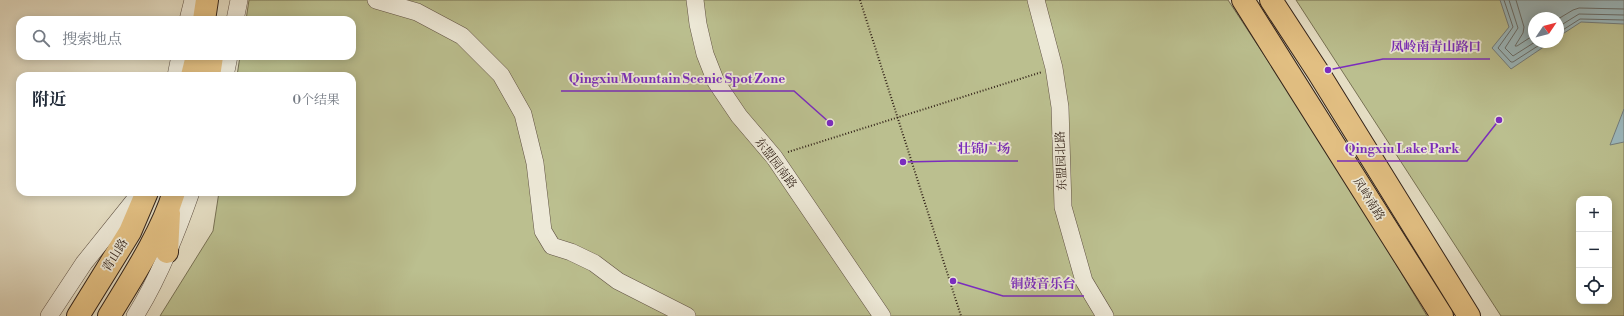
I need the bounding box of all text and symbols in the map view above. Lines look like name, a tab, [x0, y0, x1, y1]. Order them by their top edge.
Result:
north arrow	[1528, 12, 1564, 48]
search box	[16, 16, 356, 60]
icon: search	[30, 27, 52, 49]
text: 搜索地点	[62, 30, 122, 49]
callout: 凤岭南青山路口	[1383, 34, 1490, 59]
text: 凤岭南青山路口	[1390, 39, 1482, 55]
callout: Qingxiu Mountain Scenic Spot Zone	[561, 66, 794, 91]
text: Qingxiu Mountain Scenic Spot Zone	[569, 71, 785, 87]
text: 附近	[32, 89, 66, 111]
text: 0个结果	[292, 92, 340, 108]
street label: 东盟园北路	[1053, 131, 1070, 191]
street label: 东盟园南路	[752, 135, 800, 192]
callout: 壮锦广场	[950, 136, 1018, 161]
callout: Qingxiu Lake Park	[1337, 136, 1467, 161]
text: 壮锦广场	[958, 141, 1010, 157]
text: Qingxiu Lake Park	[1345, 141, 1460, 157]
street label: 凤岭南路	[1349, 175, 1388, 224]
map controls	[1576, 196, 1612, 304]
button: +	[1576, 196, 1612, 232]
button: −	[1576, 232, 1612, 268]
street label: 青山路	[100, 236, 131, 275]
button: locate	[1576, 268, 1612, 304]
callout: 铜鼓音乐台	[1003, 271, 1084, 296]
text: 铜鼓音乐台	[1010, 276, 1076, 292]

